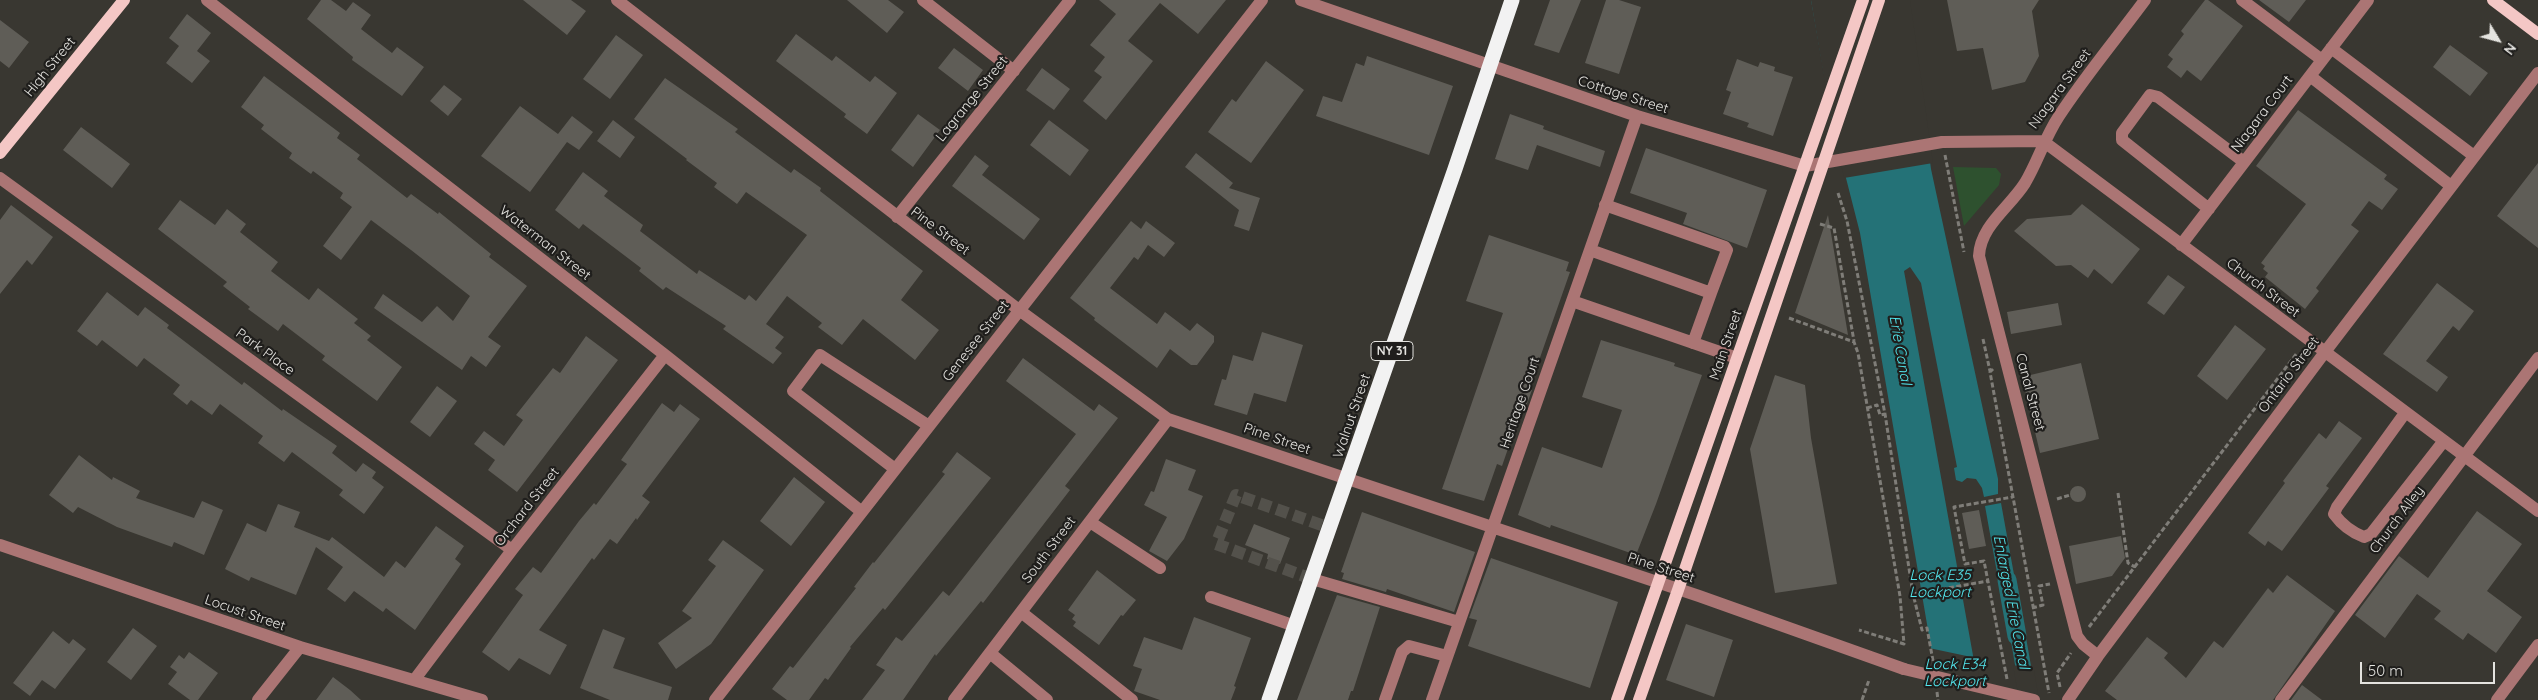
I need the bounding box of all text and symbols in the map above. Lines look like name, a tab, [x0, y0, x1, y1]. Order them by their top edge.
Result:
north arrow	[2473, 15, 2523, 65]
street label: High Street	[21, 34, 79, 100]
text: N	[2500, 39, 2520, 59]
street label: Niagara Street	[2025, 46, 2095, 132]
street label: Lagrange Street	[932, 53, 1012, 145]
street label: Cottage Street	[1576, 72, 1670, 118]
street label: Niagara Court	[2228, 72, 2296, 156]
street label: Waterman Street	[496, 202, 594, 284]
street label: Pine Street	[907, 203, 973, 259]
street label: Church Street	[2223, 255, 2303, 321]
street label: Genesee Street	[939, 297, 1013, 385]
street label: Main Street	[1706, 308, 1746, 382]
water label: Erie Canal	[1885, 314, 1915, 386]
street label: Park Place	[232, 325, 298, 379]
street label: Ontario Street	[2255, 334, 2323, 416]
road number: NY 31	[1371, 342, 1413, 361]
street label: Canal Street	[2012, 351, 2048, 433]
street label: Heritage Court	[1497, 355, 1543, 451]
street label: Walnut Street	[1330, 372, 1374, 460]
street label: Pine Street	[1241, 420, 1313, 458]
street label: Orchard Street	[491, 464, 563, 550]
street label: Church Alley	[2366, 483, 2428, 557]
street label: South Street	[1018, 513, 1080, 587]
water label: Enlarged Erie Canal	[1989, 533, 2033, 671]
street label: Pine Street	[1625, 549, 1697, 587]
water label: Lock E35 Lockport	[1909, 566, 1971, 601]
street label: Locust Street	[202, 591, 288, 635]
scale bar	[2363, 652, 2498, 684]
water label: Lock E34 Lockport	[1924, 655, 1986, 690]
text: 50 m	[2368, 661, 2403, 680]

